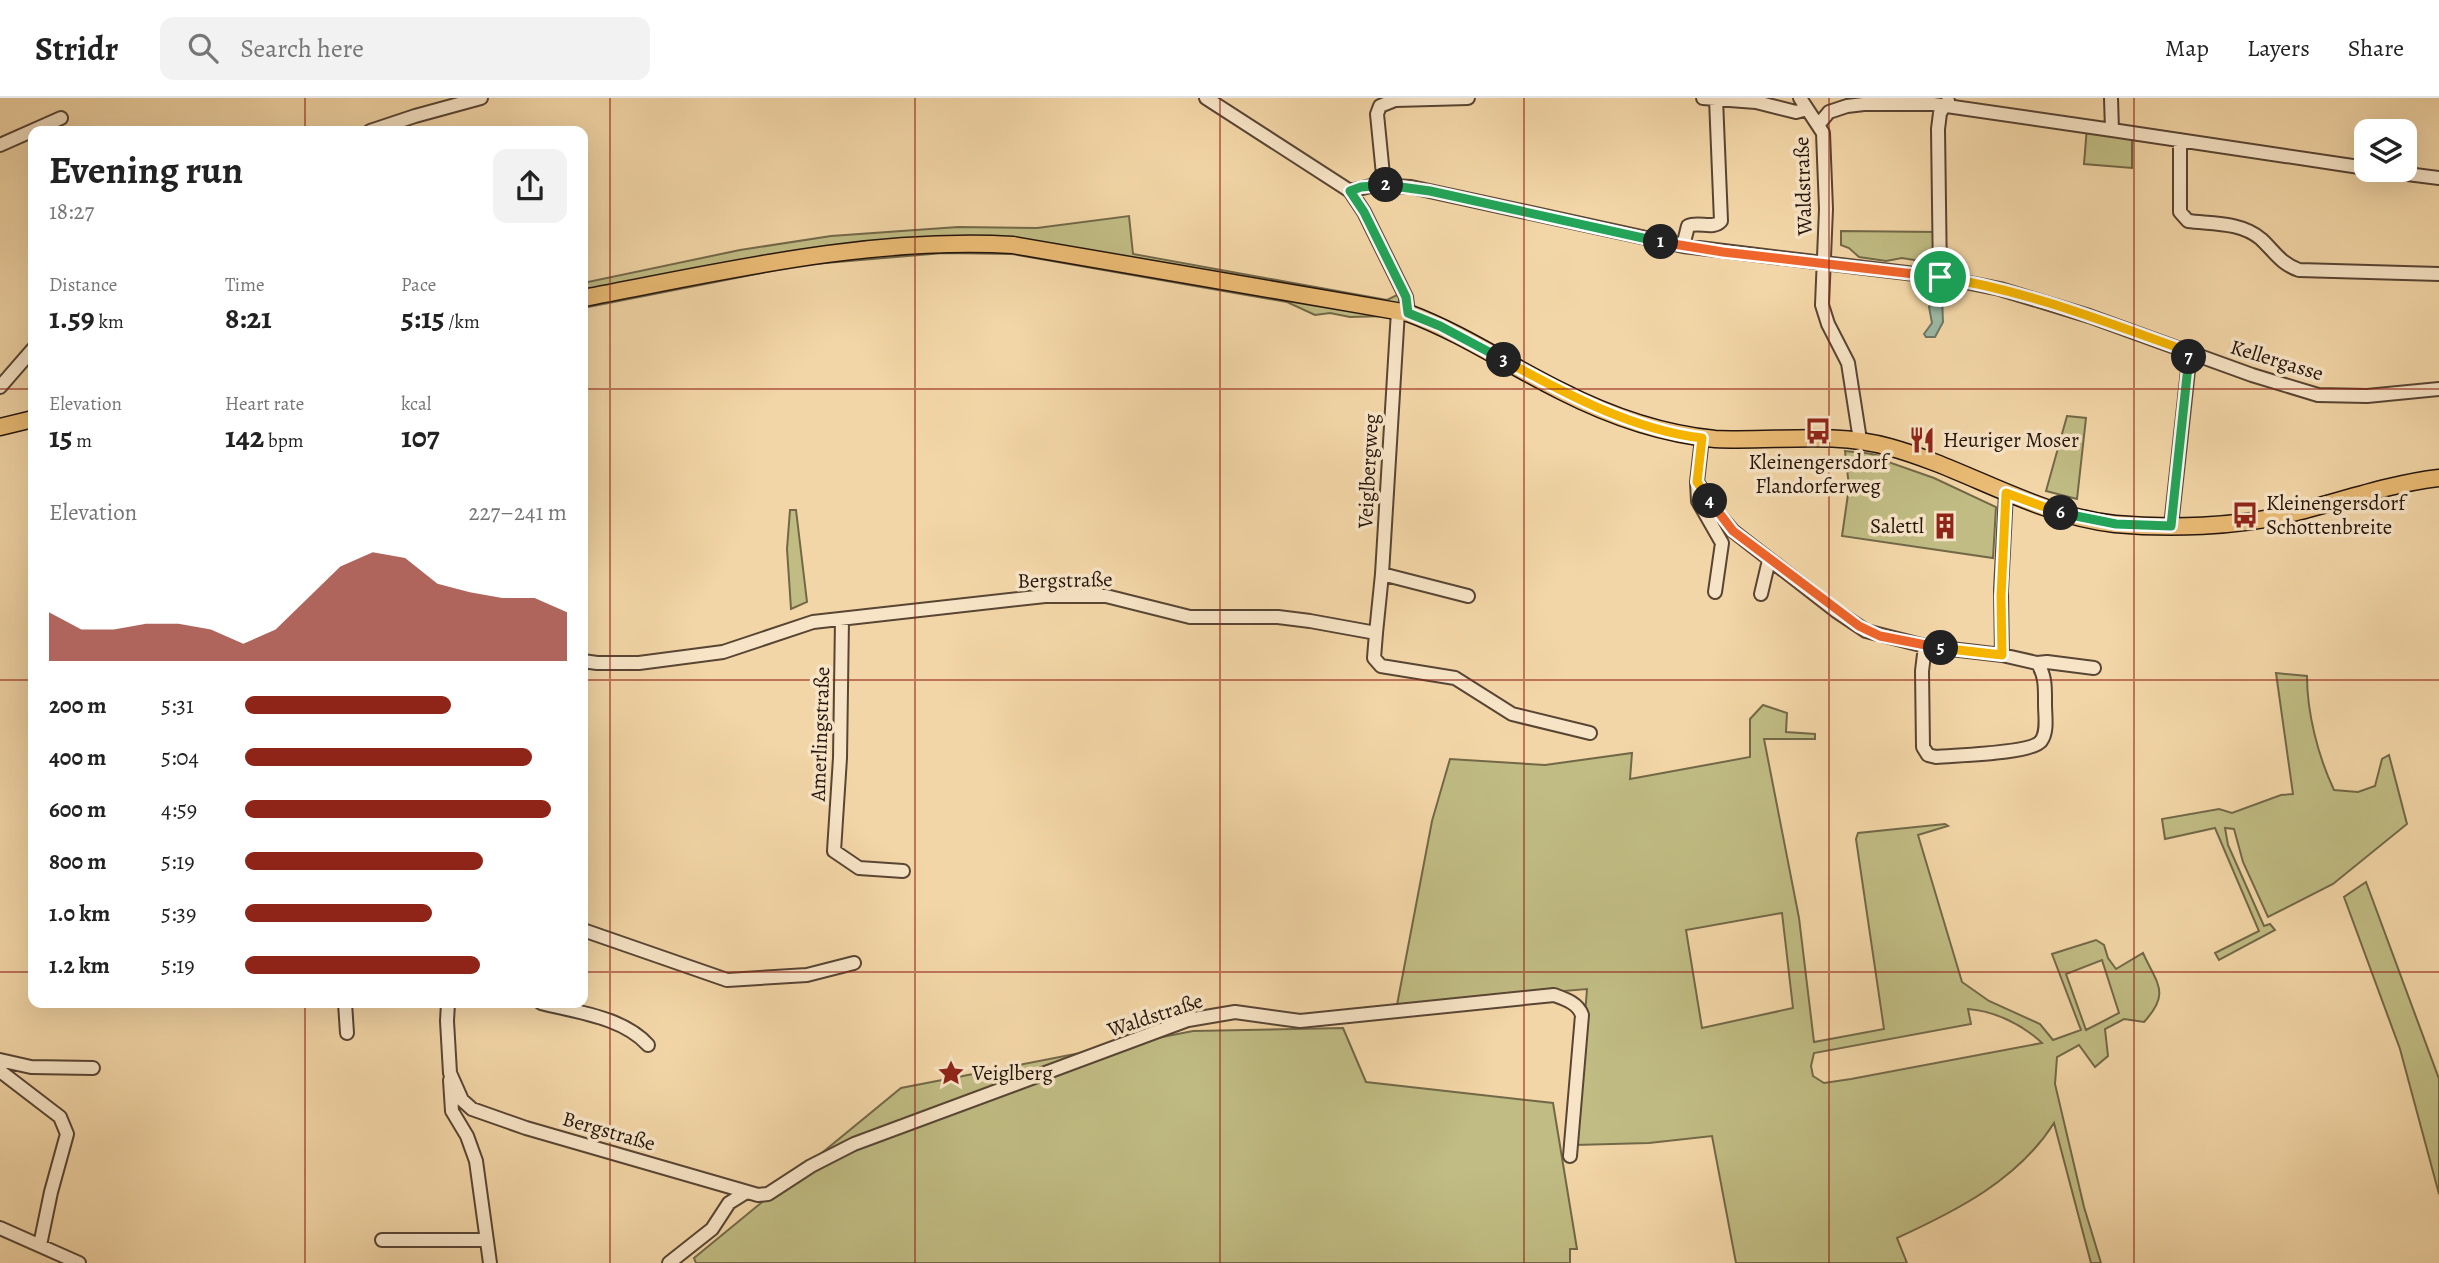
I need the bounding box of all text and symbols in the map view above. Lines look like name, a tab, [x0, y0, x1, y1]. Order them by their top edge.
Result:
search box	[160, 17, 650, 80]
text: Stridr	[35, 26, 118, 71]
icon: search	[184, 29, 222, 67]
text: Search here	[240, 31, 364, 66]
text: Map	[2165, 32, 2209, 64]
text: Layers	[2247, 32, 2310, 64]
text: Share	[2348, 32, 2404, 64]
map controls	[2354, 119, 2417, 182]
button: layers	[2354, 119, 2417, 182]
street label: Waldstraße	[1787, 136, 1819, 237]
text: Evening run	[49, 144, 243, 196]
button: share	[493, 149, 567, 223]
pin: 2	[1368, 168, 1404, 202]
text: 2	[1381, 171, 1390, 197]
text: 18:27	[49, 196, 94, 227]
pin: 1	[1644, 225, 1678, 260]
text: 1	[1657, 228, 1664, 254]
pin	[1910, 247, 1970, 307]
icon: arrive	[1921, 258, 1959, 296]
text: Distance	[49, 272, 117, 298]
text: Time	[225, 272, 264, 298]
text: Pace	[401, 272, 436, 298]
text: 1.59	[49, 298, 95, 338]
text: 8:21	[225, 298, 272, 338]
text: 5:15	[401, 298, 445, 338]
text: km	[95, 309, 124, 335]
text: /km	[445, 309, 480, 335]
street label: Kellergasse	[2227, 333, 2327, 387]
pin: 7	[2172, 340, 2206, 374]
pin: 3	[1486, 342, 1522, 378]
text: 7	[2184, 343, 2193, 369]
text: 3	[1499, 346, 1508, 372]
text: Elevation	[49, 391, 122, 417]
text: Heart rate	[225, 391, 304, 417]
text: kcal	[401, 391, 431, 417]
street label: Veiglbergweg	[1351, 412, 1385, 530]
bus stop icon: Kleinengersdorf Flandorferweg	[1803, 416, 1833, 446]
text: 15	[49, 417, 73, 457]
text: 142	[225, 417, 264, 457]
text: 107	[401, 417, 440, 457]
restaurant icon: Heuriger Moser	[1907, 425, 1937, 455]
place label: Heuriger Moser	[1943, 426, 2079, 454]
text: m	[73, 428, 92, 454]
text: bpm	[264, 428, 304, 454]
place label: Kleinengersdorf Flandorferweg	[1748, 448, 1891, 500]
pin: 4	[1692, 484, 1728, 518]
text: 4	[1705, 487, 1714, 513]
place label: Kleinengersdorf Schottenbreite	[2266, 489, 2408, 541]
pin: 6	[2044, 496, 2078, 530]
text: Elevation	[49, 497, 137, 528]
text: 227–241 m	[469, 497, 567, 528]
text: 6	[2056, 499, 2065, 525]
bus stop icon: Kleinengersdorf Schottenbreite	[2230, 500, 2260, 530]
building icon: Salettl	[1930, 511, 1960, 541]
place label: Salettl	[1870, 512, 1924, 540]
street label: Bergstraße	[1017, 565, 1113, 595]
pin: 5	[1924, 630, 1958, 666]
text: 5	[1936, 634, 1945, 660]
street label: Amerlingstraße	[804, 666, 836, 803]
text: 200 m	[49, 690, 107, 721]
text: 5:31	[161, 690, 194, 721]
text: 400 m	[49, 742, 106, 773]
text: 5:04	[161, 742, 199, 773]
text: 600 m	[49, 794, 106, 825]
text: 4:59	[161, 794, 197, 825]
text: 800 m	[49, 846, 106, 877]
text: 5:19	[161, 846, 195, 877]
text: 1.0 km	[49, 898, 110, 929]
text: 5:39	[161, 898, 196, 929]
text: 1.2 km	[49, 950, 110, 981]
text: 5:19	[161, 950, 195, 981]
street label: Waldstraße	[1103, 986, 1206, 1044]
place icon: Veiglberg	[936, 1058, 966, 1088]
place label: Veiglberg	[971, 1059, 1053, 1087]
street label: Bergstraße	[559, 1104, 659, 1158]

